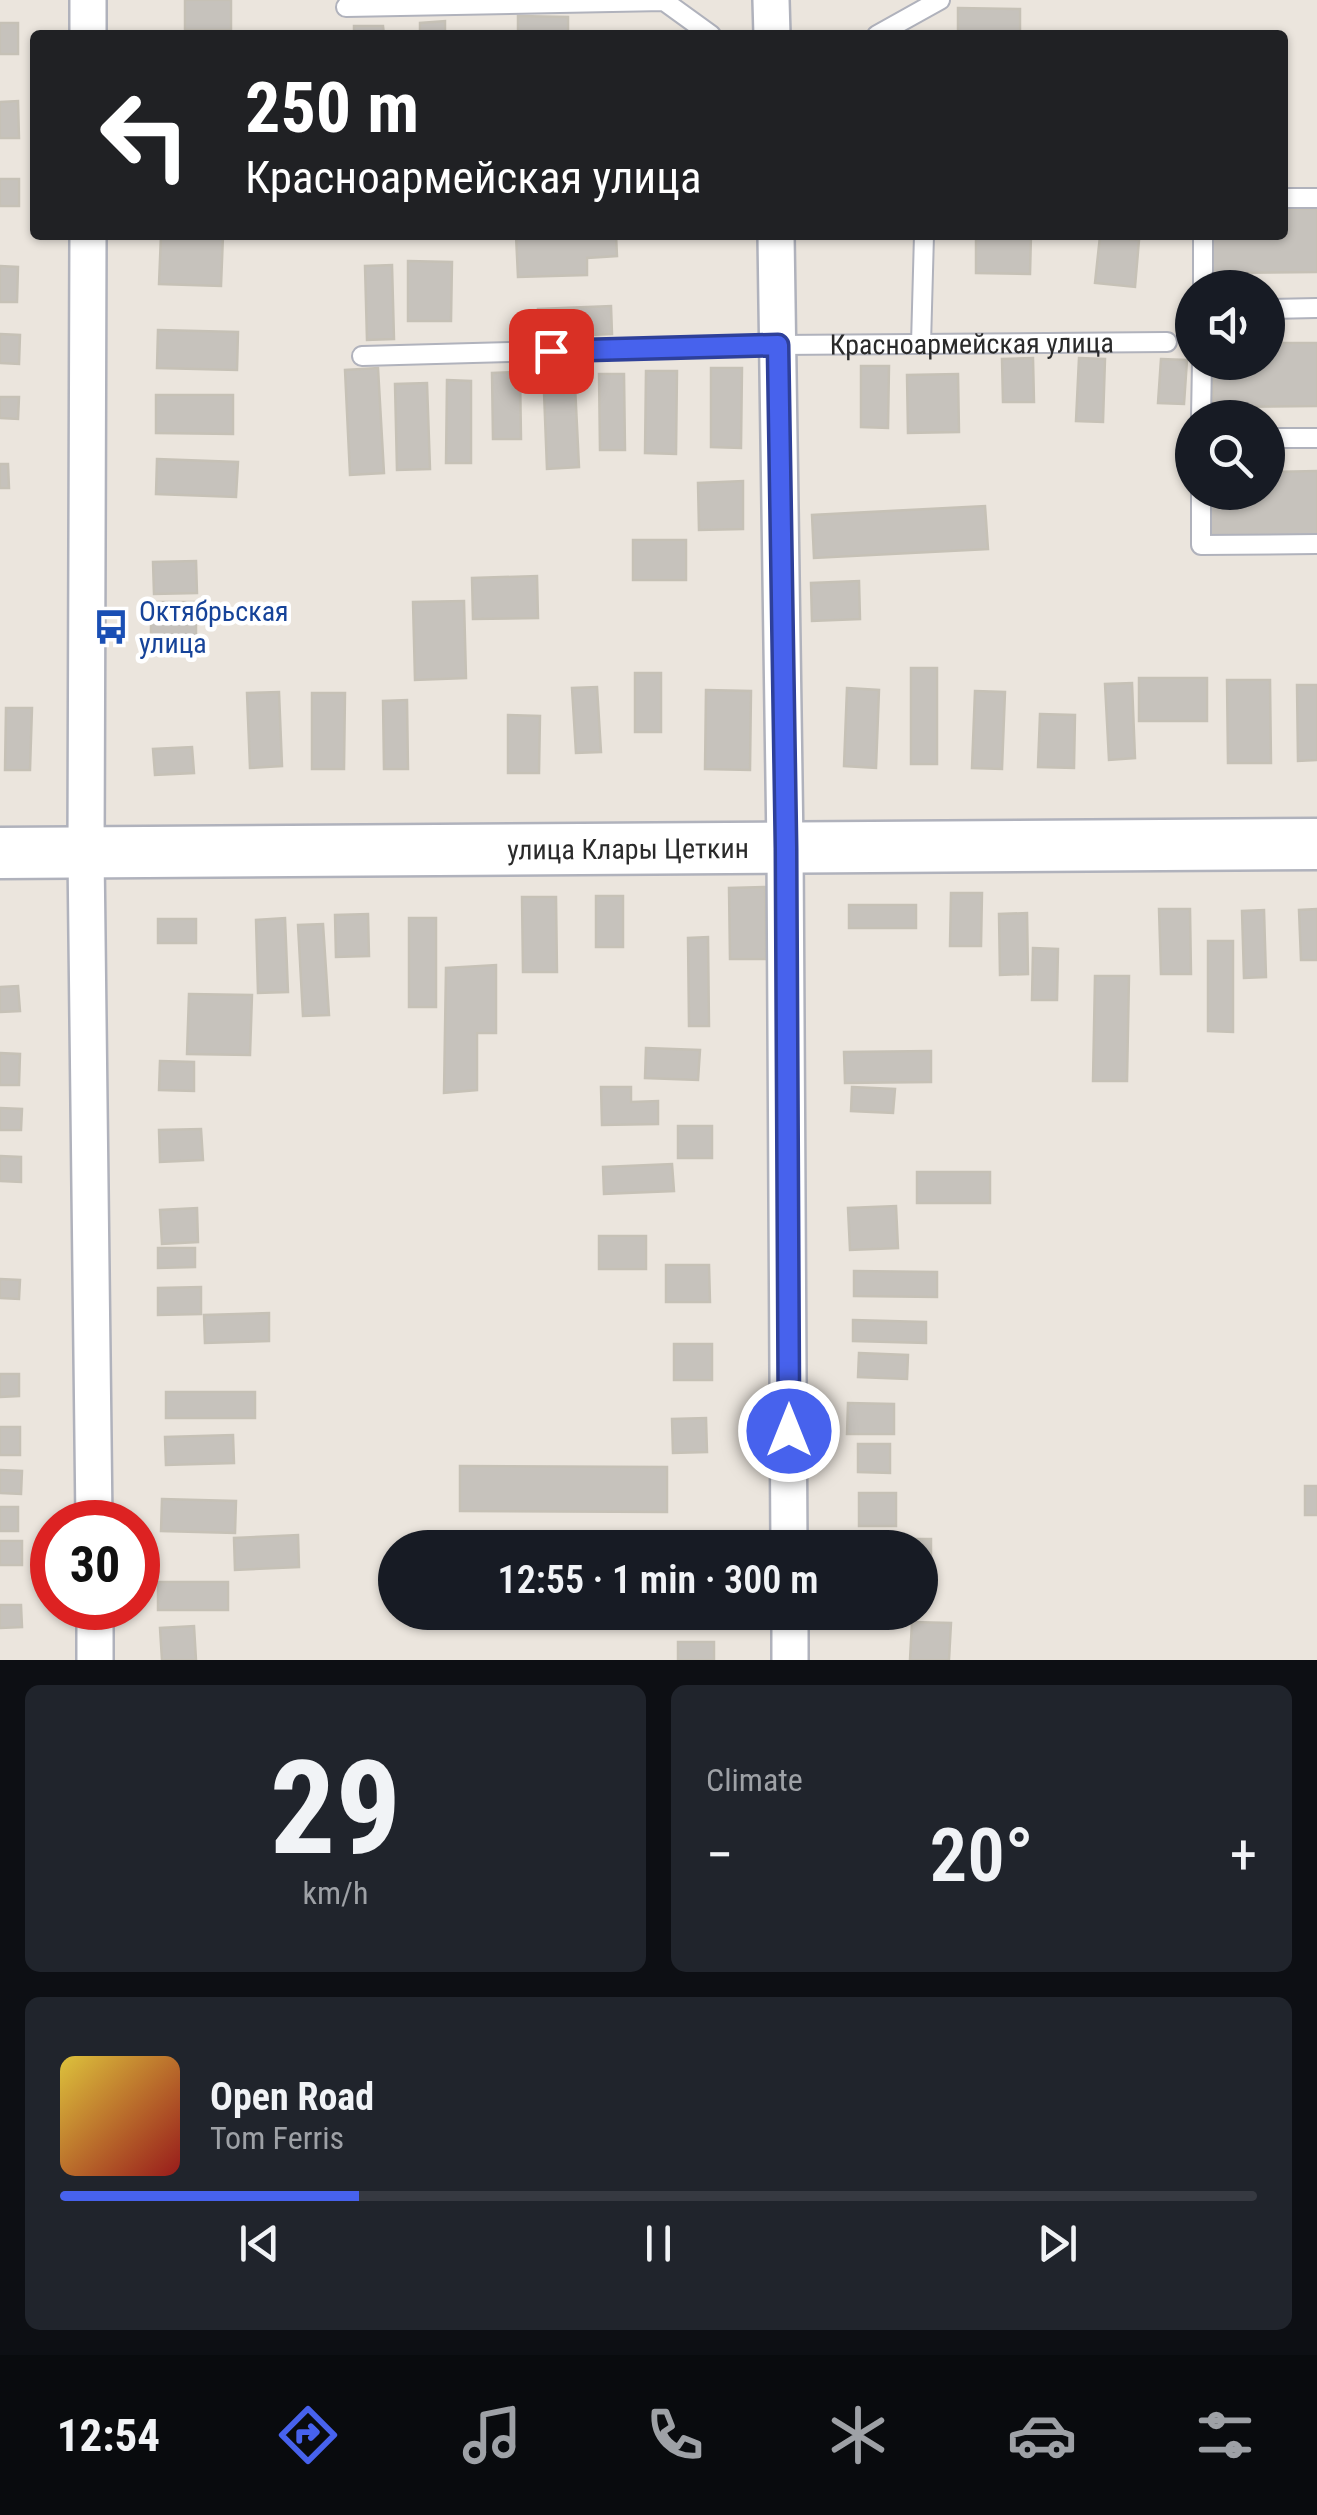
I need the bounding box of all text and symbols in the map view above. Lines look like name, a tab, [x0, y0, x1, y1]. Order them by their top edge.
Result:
text: 250 m	[245, 67, 419, 149]
icon: left	[80, 70, 210, 200]
text: Красноармейская улица	[245, 151, 701, 204]
map controls	[1175, 270, 1285, 510]
button: sound	[1175, 270, 1285, 380]
pin	[509, 309, 594, 394]
icon: arrive	[524, 324, 579, 379]
street label: Красноармейская улица	[830, 326, 1114, 361]
button: search	[1175, 400, 1285, 510]
place label: Октябрьская улица	[139, 595, 289, 660]
bus stop icon: Октябрьская улица	[92, 608, 130, 646]
street label: улица Клары Цеткин	[507, 831, 749, 866]
position arrow	[737, 1379, 841, 1483]
speed limit sign: 30	[30, 1500, 160, 1630]
text: 12:55 · 1 min · 300 m	[498, 1558, 818, 1602]
text: 29	[270, 1732, 401, 1885]
text: Climate	[706, 1761, 803, 1799]
text: 20°	[929, 1811, 1034, 1899]
text: −	[706, 1823, 734, 1887]
text: +	[1230, 1823, 1257, 1887]
text: km/h	[303, 1874, 368, 1912]
text: Open Road	[210, 2075, 374, 2119]
text: Tom Ferris	[210, 2119, 344, 2157]
icon: previous	[232, 2216, 287, 2271]
icon: pause	[631, 2216, 686, 2271]
icon: next	[1030, 2216, 1085, 2271]
icon: directions	[273, 2400, 343, 2470]
icon: music	[457, 2400, 527, 2470]
icon: phone	[640, 2400, 710, 2470]
icon: climate	[823, 2400, 893, 2470]
icon: car	[1007, 2400, 1077, 2470]
icon: filters	[1190, 2400, 1260, 2470]
text: 12:54	[57, 2409, 160, 2462]

